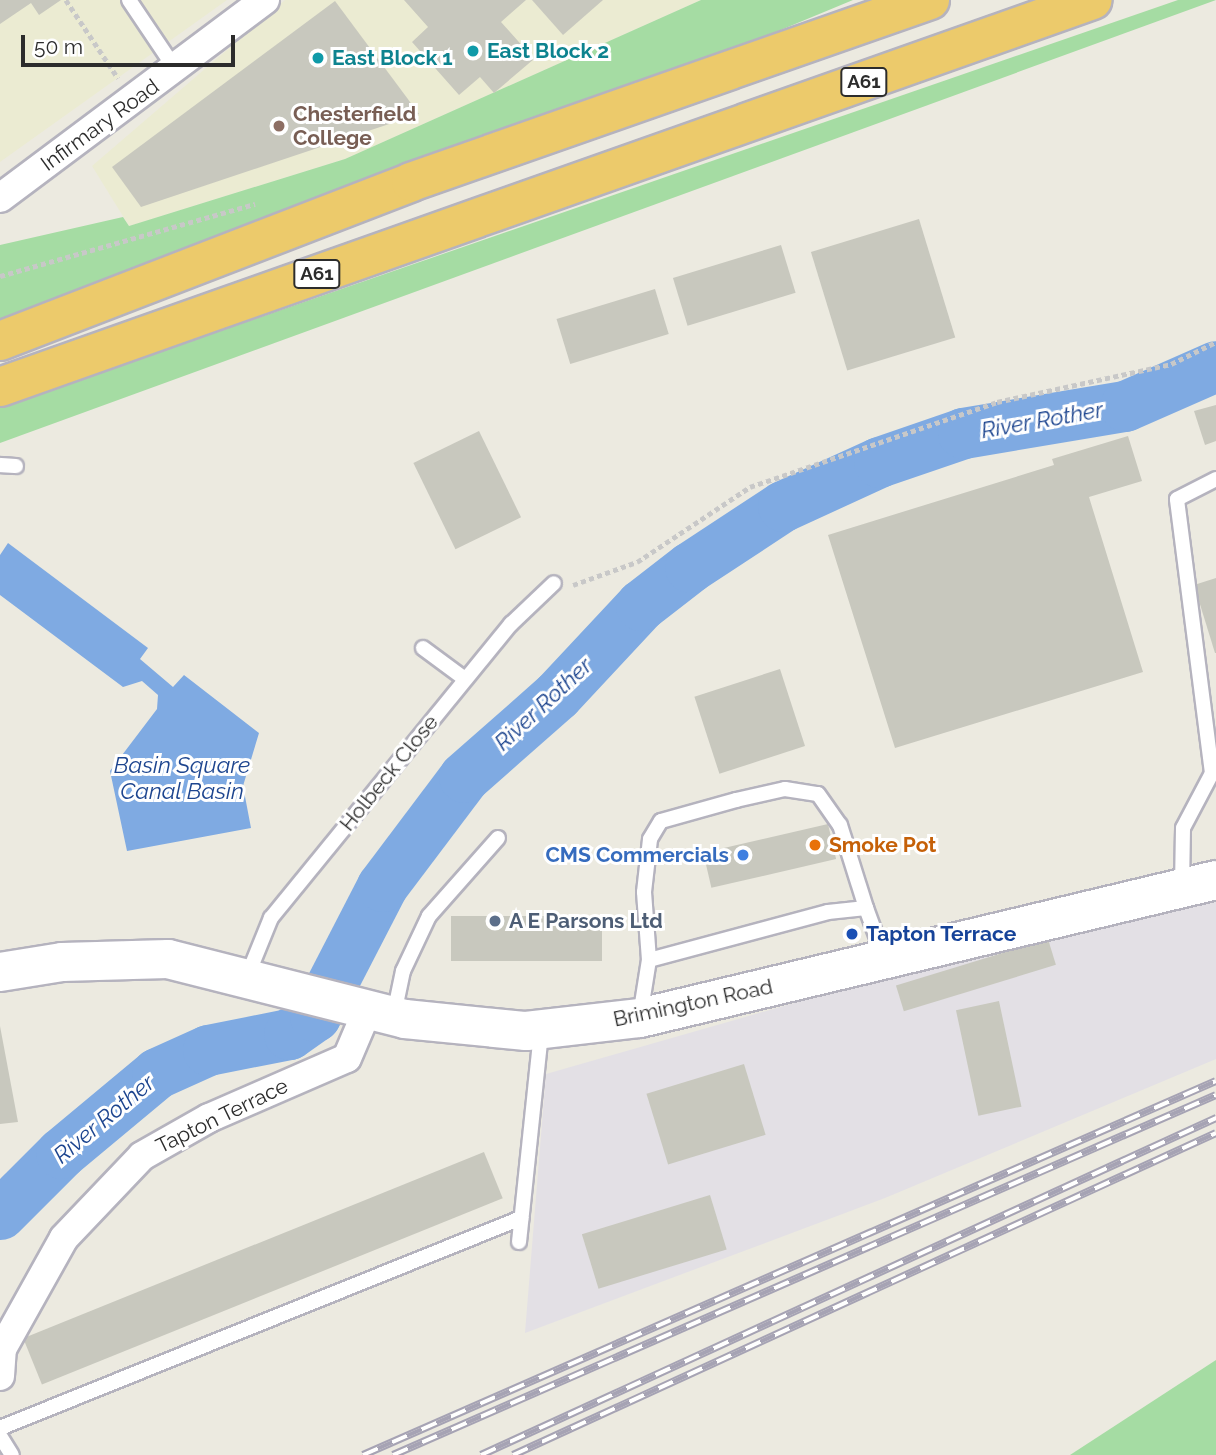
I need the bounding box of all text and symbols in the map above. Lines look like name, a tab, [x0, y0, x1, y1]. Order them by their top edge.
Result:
scale bar	[24, 21, 238, 65]
text: 50 m	[34, 34, 83, 59]
place label: East Block 2	[487, 38, 609, 64]
marker: East Block 2	[465, 43, 481, 59]
place label: East Block 1	[332, 45, 453, 71]
marker: East Block 1	[310, 50, 326, 66]
road number: A61	[840, 66, 888, 97]
street label: Infirmary Road	[36, 74, 164, 176]
place label: Chesterfield College	[293, 101, 416, 151]
marker: Chesterfield College	[271, 118, 287, 134]
road number: A61	[292, 258, 342, 290]
water label: River Rother	[979, 396, 1105, 444]
water label: River Rother	[488, 652, 598, 756]
street label: Holbeck Close	[335, 710, 443, 836]
water label: Basin Square Canal Basin	[114, 751, 250, 805]
place label: Smoke Pot	[829, 832, 936, 858]
marker: Smoke Pot	[807, 837, 823, 853]
place label: CMS Commercials	[545, 842, 729, 868]
marker: CMS Commercials	[735, 847, 751, 863]
place label: A E Parsons Ltd	[509, 908, 664, 934]
marker: A E Parsons Ltd	[487, 913, 503, 929]
place label: Tapton Terrace	[866, 921, 1017, 947]
marker: Tapton Terrace	[844, 926, 860, 942]
street label: Brimington Road	[611, 974, 775, 1032]
water label: River Rother	[48, 1069, 160, 1169]
street label: Tapton Terrace	[152, 1073, 292, 1159]

